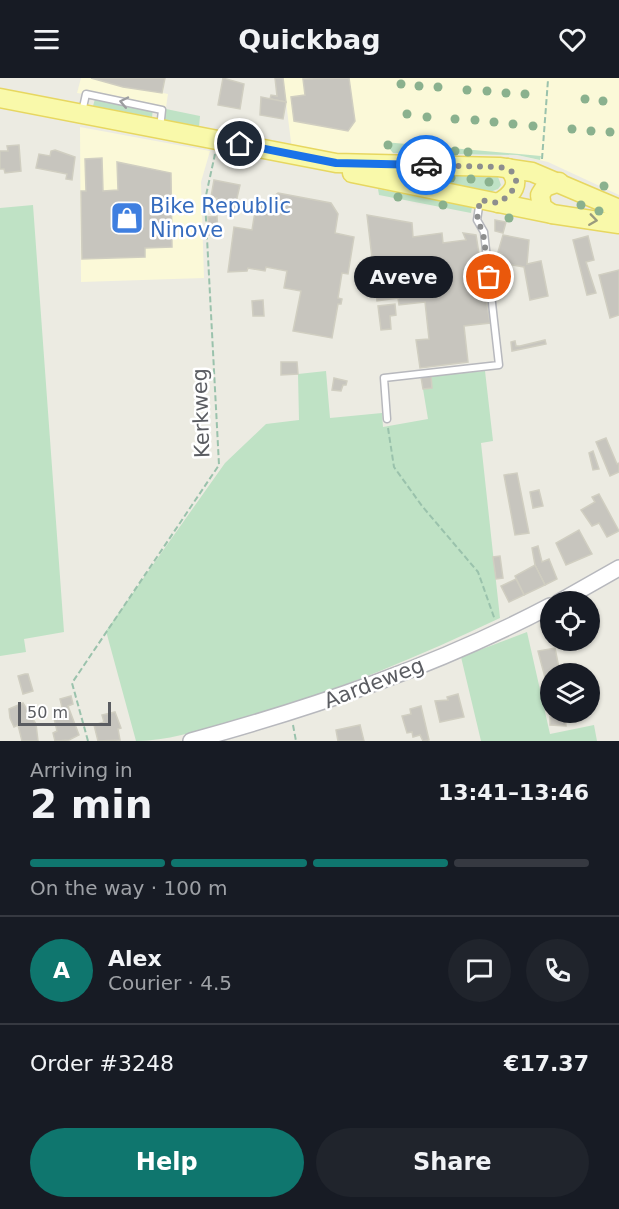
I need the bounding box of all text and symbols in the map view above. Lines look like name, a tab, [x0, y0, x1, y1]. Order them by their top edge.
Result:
icon: menu	[30, 23, 63, 56]
icon: heart	[556, 23, 589, 56]
text: Quickbag	[238, 24, 381, 55]
one-way arrow	[119, 96, 129, 109]
pin	[214, 118, 265, 169]
icon: home	[223, 127, 256, 160]
courier	[396, 135, 456, 195]
icon: car	[410, 149, 443, 182]
place label: Bike Republic Ninove	[150, 194, 291, 242]
shop icon: Bike Republic Ninove	[109, 200, 145, 236]
one-way arrow	[589, 214, 598, 226]
pin	[463, 251, 514, 302]
callout: Aveve	[354, 256, 453, 298]
icon: bag	[472, 260, 505, 293]
text: Aveve	[370, 265, 437, 289]
street label: Kerkweg	[187, 368, 215, 458]
map controls	[540, 591, 600, 723]
button: locate	[540, 591, 600, 651]
street label: Aardeweg	[321, 653, 427, 713]
button: layers	[540, 663, 600, 723]
scale bar	[18, 699, 111, 726]
text: 50 m	[27, 703, 68, 722]
text: Arriving in	[30, 758, 133, 782]
text: 13:41–13:46	[438, 780, 589, 805]
text: 2 min	[30, 782, 152, 827]
text: On the way · 100 m	[30, 876, 228, 900]
button: chat	[448, 939, 511, 1002]
button: phone	[526, 939, 589, 1002]
text: Alex	[108, 946, 162, 971]
text: A	[53, 958, 70, 983]
text: Courier · 4.5	[108, 971, 232, 995]
text: Order #3248	[30, 1051, 174, 1076]
text: €17.37	[504, 1051, 589, 1076]
button: Help	[30, 1128, 304, 1197]
button: Share	[316, 1128, 589, 1197]

